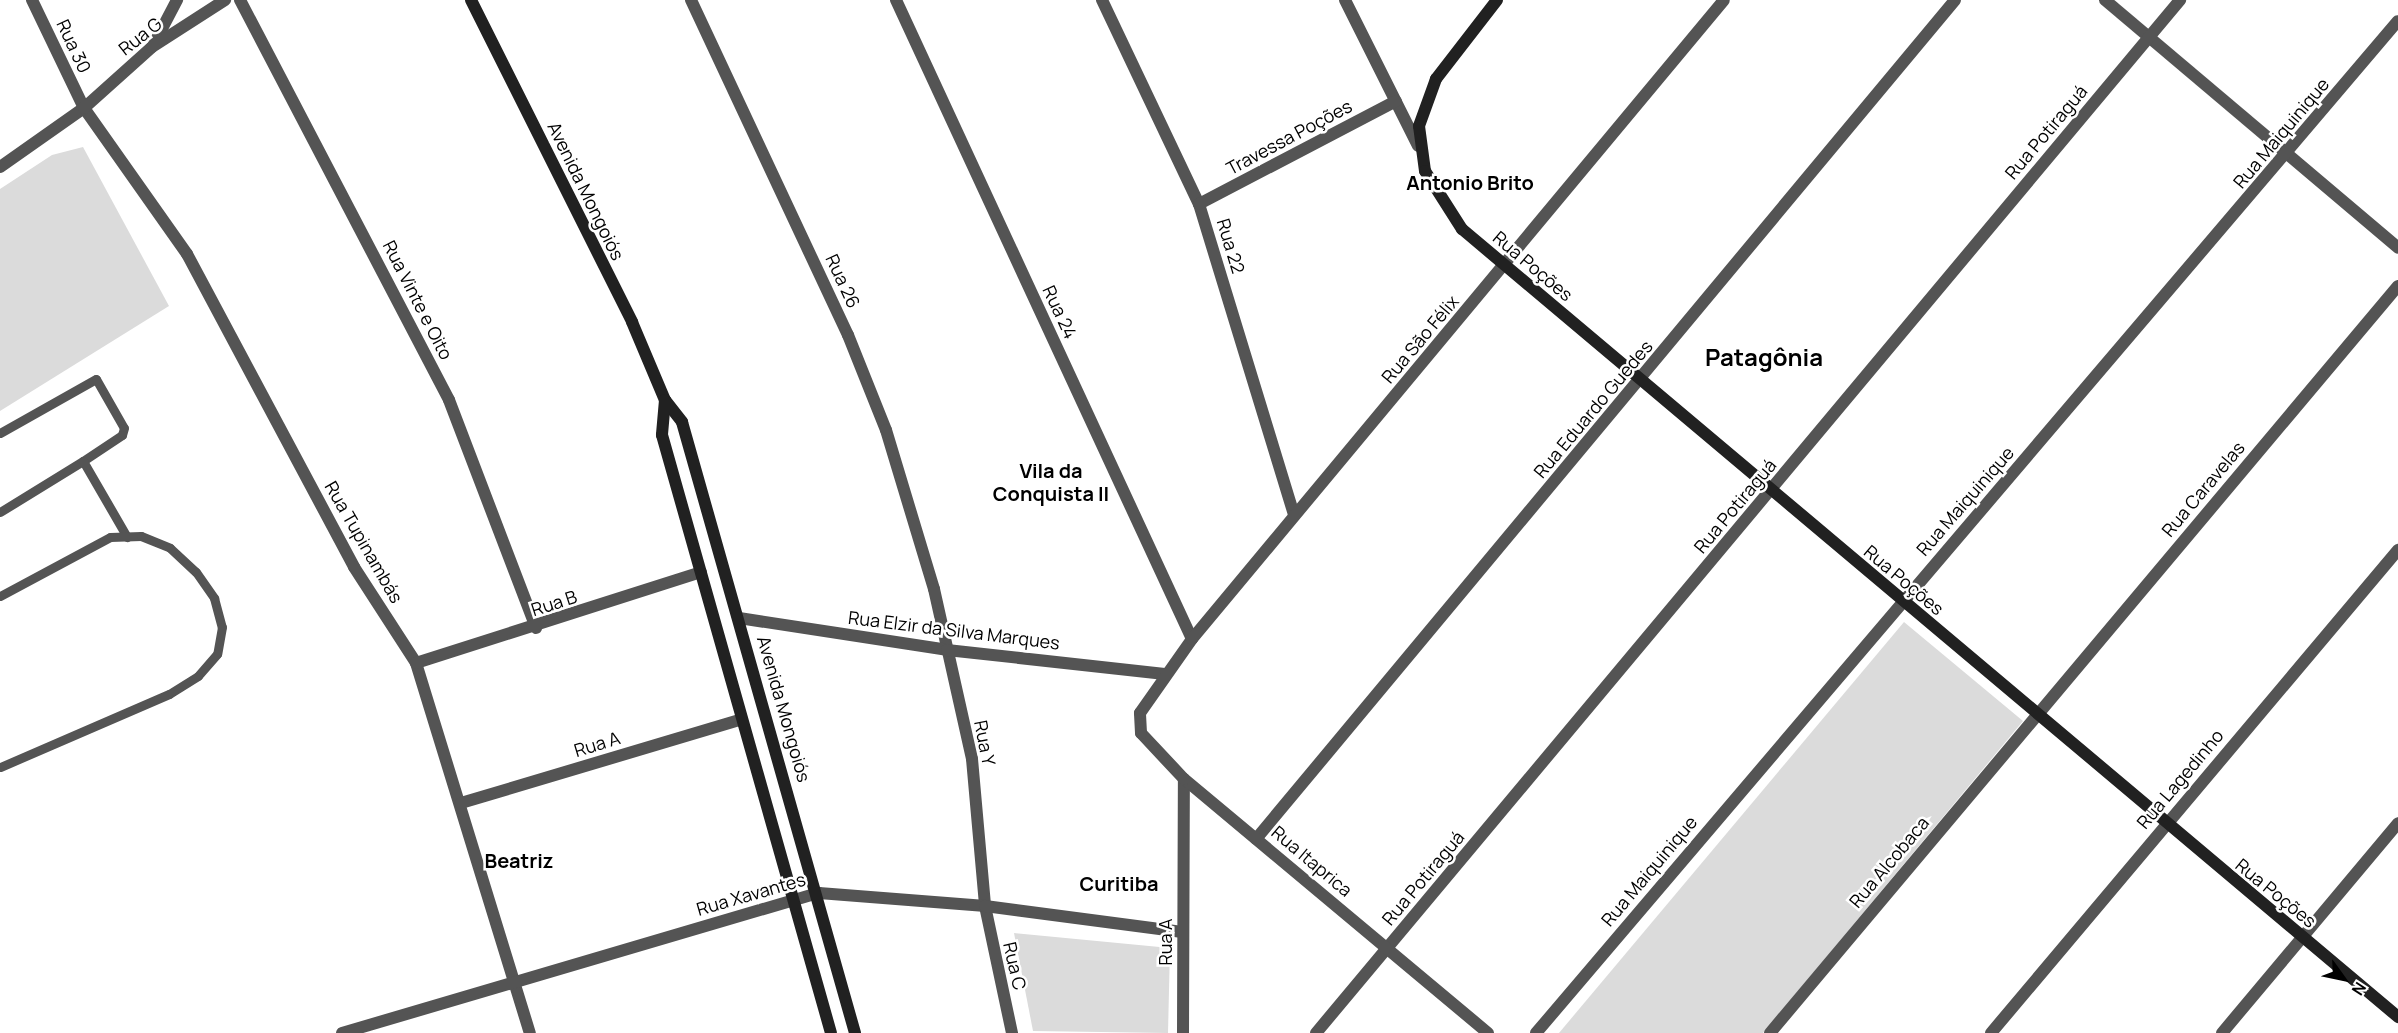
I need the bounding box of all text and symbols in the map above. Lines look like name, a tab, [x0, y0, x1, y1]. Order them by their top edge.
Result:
street label: Rua G	[114, 13, 166, 59]
street label: Rua 30	[52, 16, 96, 76]
street label: Rua Maiquinique	[2229, 73, 2333, 193]
street label: Rua Potiraguá	[2000, 81, 2092, 183]
street label: Travessa Poções	[1222, 95, 1356, 179]
street label: Avenida Mongoiós	[543, 118, 629, 264]
district label: Antonio Brito	[1406, 170, 1534, 194]
street label: Rua 22	[1212, 216, 1250, 276]
street label: Rua Poções	[1489, 226, 1577, 306]
street label: Rua Vinte e Oito	[379, 237, 457, 363]
street label: Rua 26	[821, 251, 865, 311]
street label: Rua 24	[1038, 282, 1082, 342]
street label: Rua São Félix	[1377, 291, 1463, 387]
street label: Rua Eduardo Guedes	[1529, 336, 1657, 482]
district label: Patagônia	[1705, 343, 1823, 371]
street label: Rua Caravelas	[2157, 437, 2249, 541]
street label: Rua Maiquinique	[1912, 442, 2018, 560]
street label: Rua Potiraguá	[1689, 455, 1781, 557]
district label: Vila da Conquista II	[993, 458, 1109, 505]
street label: Rua Tupinambás	[320, 477, 408, 607]
street label: Rua Poções	[1860, 540, 1948, 620]
street label: Rua B	[528, 586, 580, 620]
street label: Rua Elzir da Silva Marques	[847, 606, 1061, 654]
street label: Avenida Mongoiós	[753, 634, 815, 784]
street label: Rua Y	[970, 719, 1000, 767]
street label: Rua Lagedinho	[2132, 725, 2228, 833]
street label: Rua A	[571, 727, 623, 761]
street label: Rua Maiquinique	[1597, 811, 1701, 931]
street label: Rua Alcobaca	[1845, 812, 1933, 912]
street label: Rua Itaprica	[1267, 821, 1357, 901]
street label: Rua Potiraguá	[1377, 827, 1469, 929]
district label: Beatriz	[485, 848, 553, 872]
street label: Rua Poções	[2231, 854, 2321, 932]
street label: Rua Xavantes	[694, 868, 808, 920]
district label: Curitiba	[1080, 871, 1158, 895]
street label: Rua A	[1154, 918, 1176, 966]
street label: Rua C	[999, 940, 1031, 992]
north arrow	[2314, 949, 2374, 1009]
text: N	[2347, 978, 2371, 1000]

